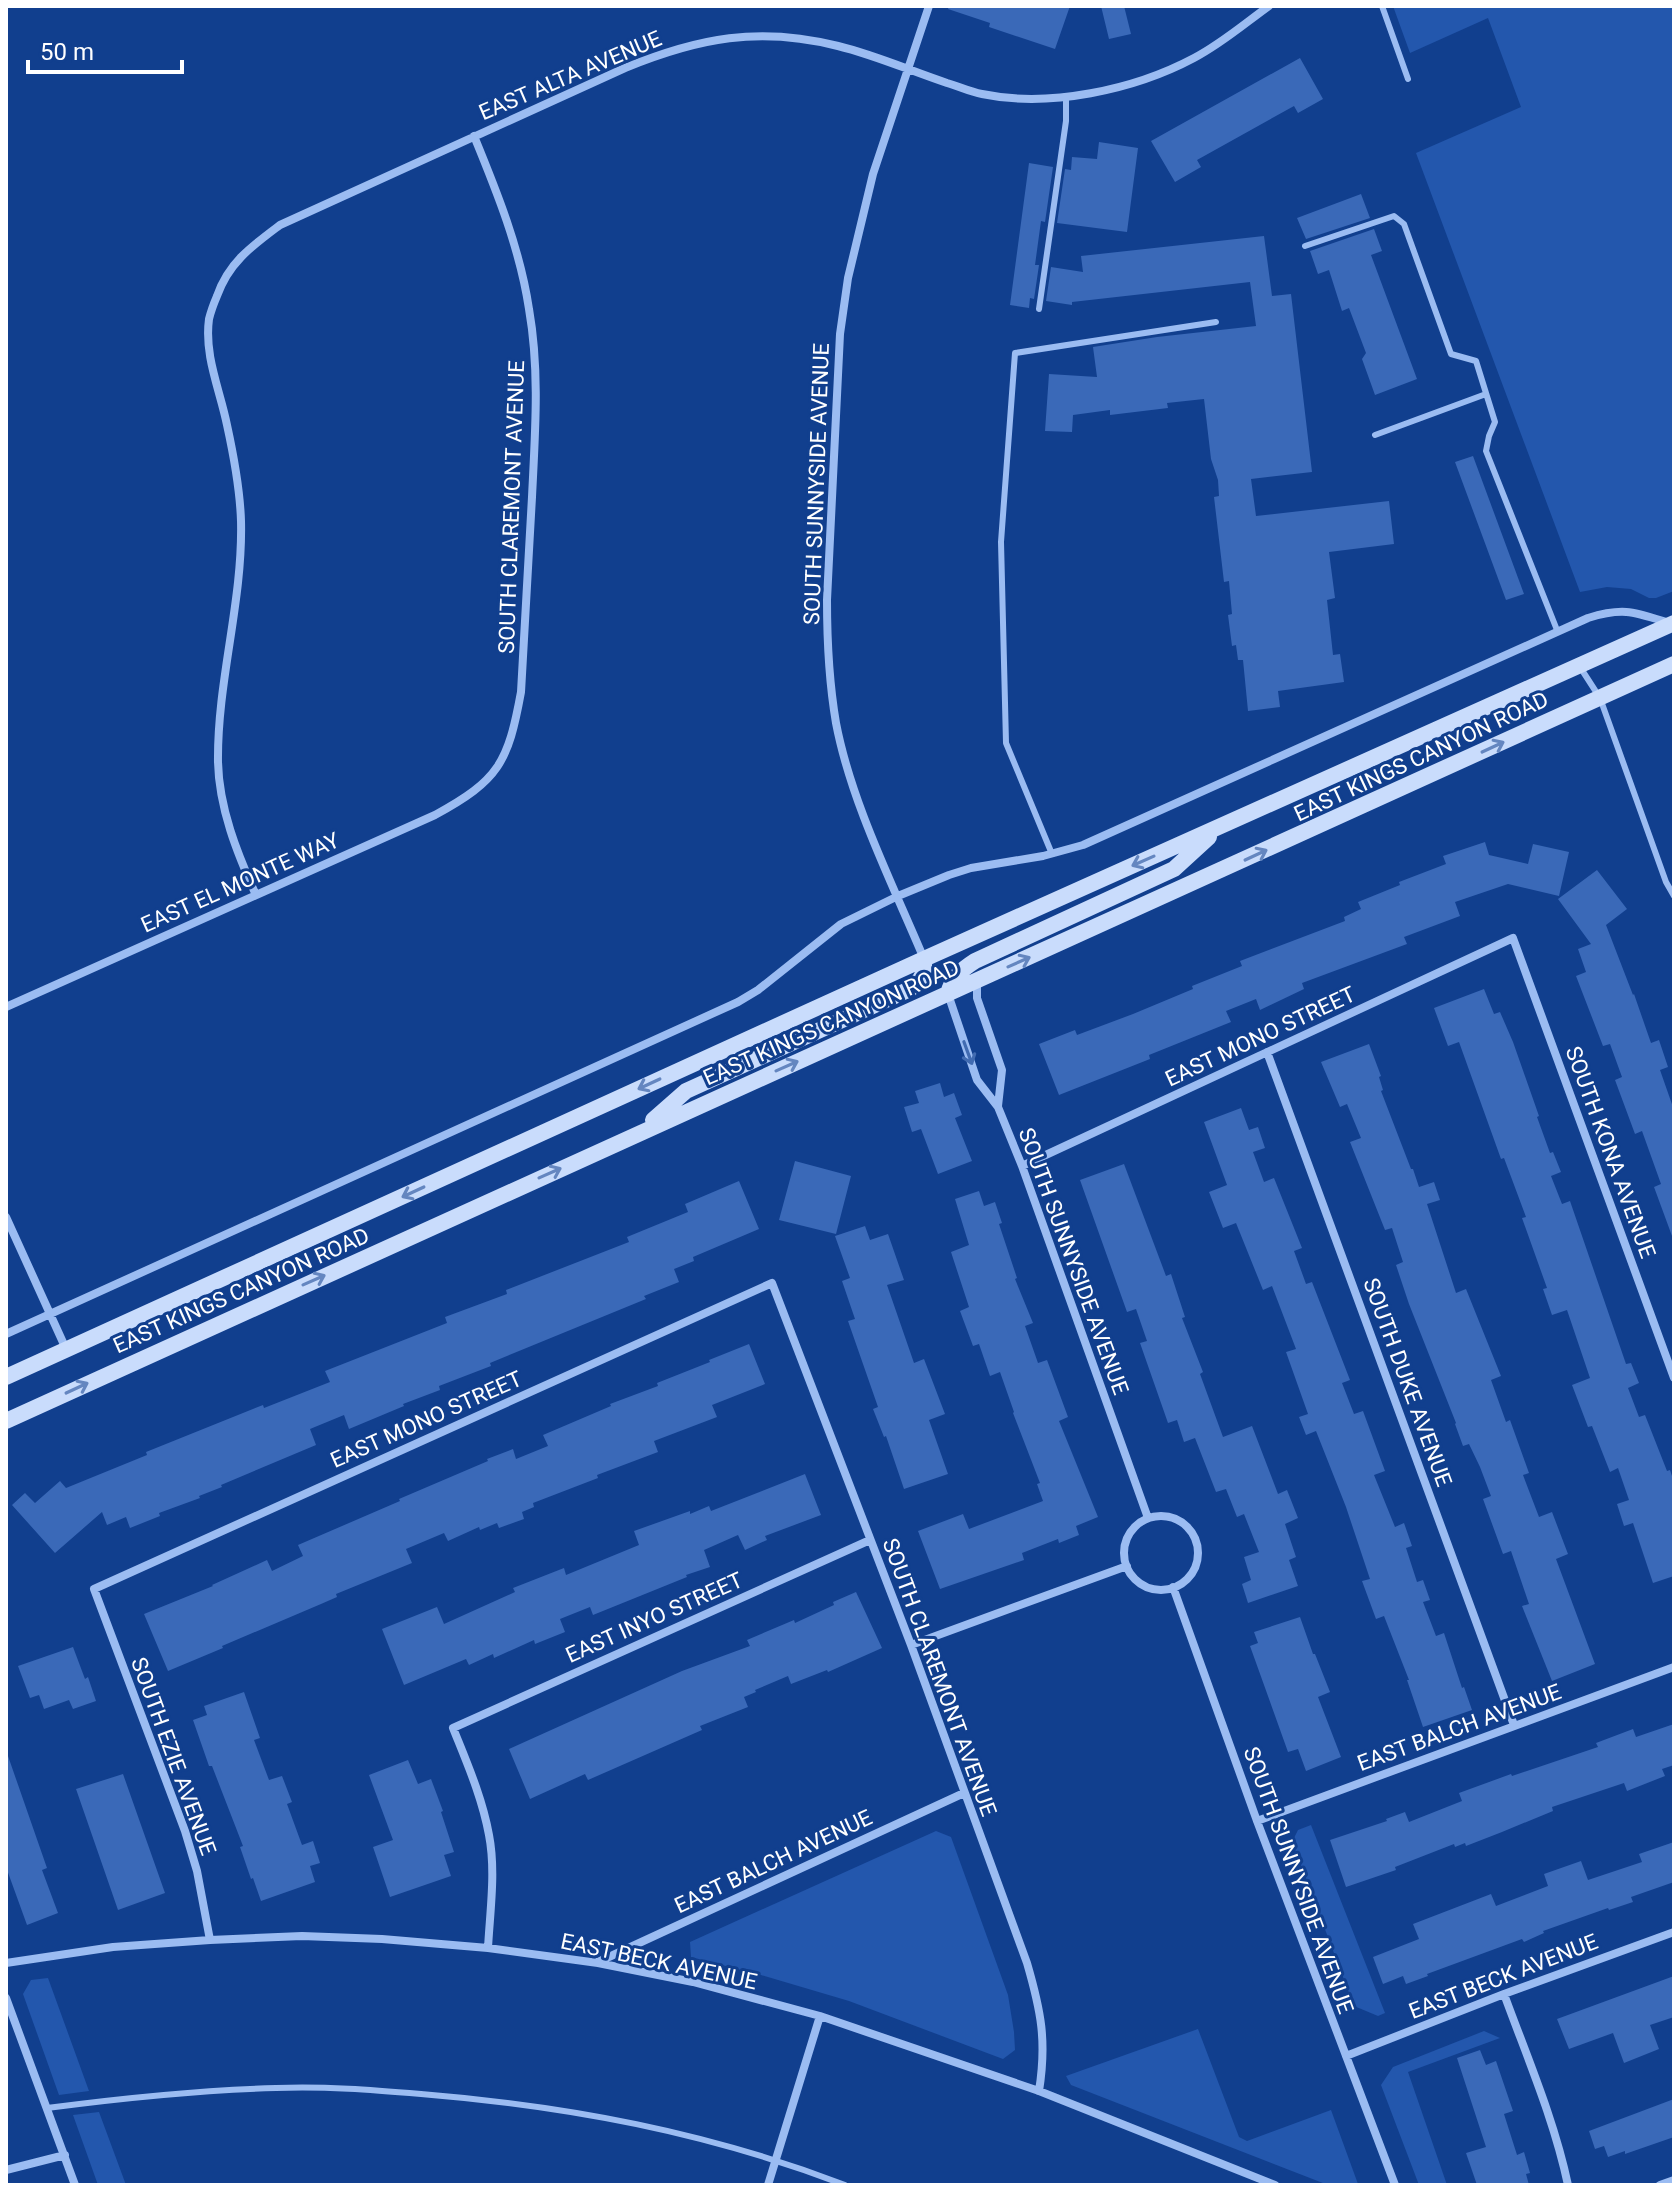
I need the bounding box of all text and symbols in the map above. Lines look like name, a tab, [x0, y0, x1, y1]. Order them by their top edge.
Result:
scale bar	[28, 24, 182, 74]
street label: EAST ALTA AVENUE	[475, 26, 665, 125]
text: 50 m	[40, 38, 94, 66]
street label: SOUTH SUNNYSIDE AVENUE	[799, 343, 834, 625]
street label: SOUTH CLAREMONT AVENUE	[494, 360, 529, 654]
street label: EAST KINGS CANYON ROAD	[1290, 686, 1552, 826]
one-way arrow	[1481, 739, 1505, 754]
street label: EAST EL MONTE WAY	[137, 827, 344, 937]
one-way arrow	[1244, 847, 1268, 862]
one-way arrow	[1131, 855, 1156, 870]
one-way arrow	[1007, 954, 1031, 969]
street label: EAST KINGS CANYON ROAD	[699, 955, 963, 1090]
street label: EAST MONO STREET	[1161, 981, 1359, 1091]
one-way arrow	[961, 1040, 976, 1065]
street label: SOUTH KONA AVENUE	[1561, 1043, 1660, 1261]
one-way arrow	[775, 1058, 799, 1073]
one-way arrow	[638, 1077, 662, 1092]
street label: SOUTH SUNNYSIDE AVENUE	[1014, 1124, 1134, 1398]
one-way arrow	[538, 1165, 562, 1180]
one-way arrow	[401, 1185, 425, 1200]
street label: EAST KINGS CANYON ROAD	[109, 1223, 373, 1358]
one-way arrow	[301, 1272, 325, 1287]
street label: SOUTH DUKE AVENUE	[1358, 1275, 1457, 1490]
street label: EAST MONO STREET	[327, 1366, 526, 1473]
one-way arrow	[65, 1380, 89, 1395]
street label: SOUTH CLAREMONT AVENUE	[878, 1535, 1002, 1819]
street label: EAST INYO STREET	[562, 1567, 747, 1668]
street label: SOUTH EZIE AVENUE	[126, 1654, 221, 1859]
street label: EAST BALCH AVENUE	[1354, 1679, 1565, 1776]
street label: SOUTH SUNNYSIDE AVENUE	[1239, 1743, 1359, 2017]
street label: EAST BALCH AVENUE	[670, 1805, 876, 1918]
street label: EAST BECK AVENUE	[558, 1928, 759, 1995]
street label: EAST BECK AVENUE	[1405, 1929, 1601, 2024]

